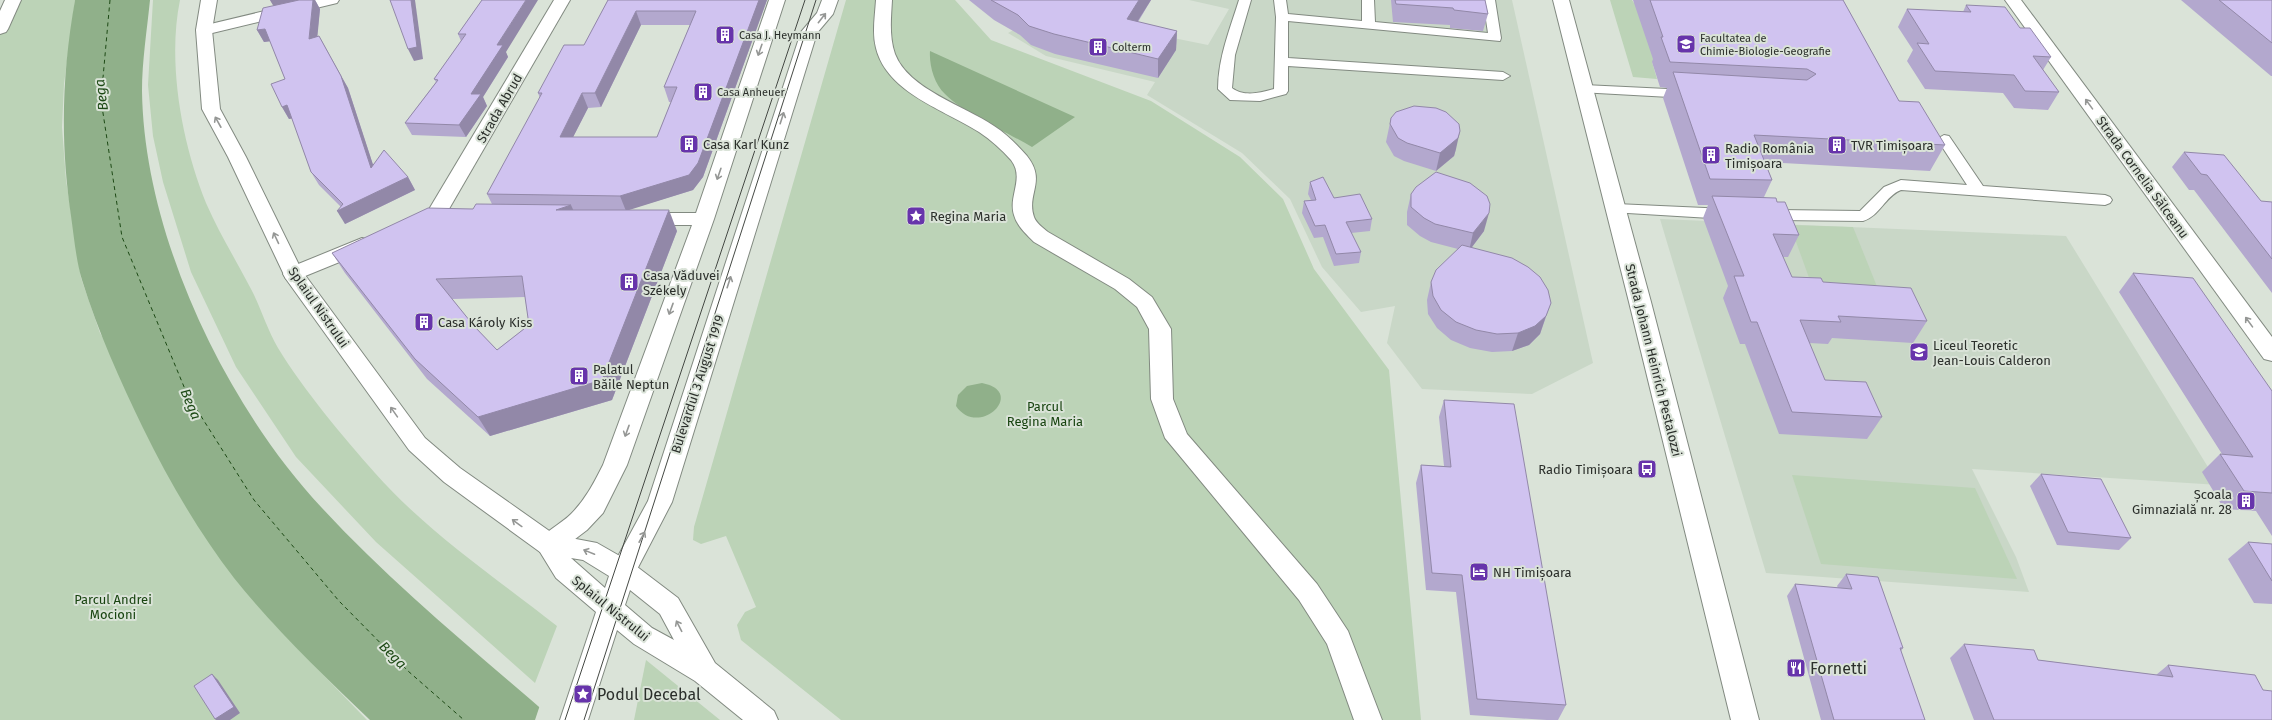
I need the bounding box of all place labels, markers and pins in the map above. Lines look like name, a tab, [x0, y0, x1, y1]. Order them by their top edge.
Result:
building icon: Casa J. Heymann	[714, 24, 736, 46]
place label: Casa J. Heymann	[739, 29, 821, 42]
place label: Facultatea de Chimie-Biologie-Geografie	[1700, 32, 1831, 58]
school or university icon: Facultatea de Chimie-Biologie-Geografie	[1675, 33, 1697, 55]
building icon: Colterm	[1087, 36, 1109, 58]
place label: Colterm	[1112, 41, 1151, 54]
building icon: Casa Anheuer	[692, 81, 714, 103]
place label: Casa Anheuer	[717, 86, 785, 99]
building icon: Casa Karl Kunz	[678, 133, 700, 155]
building icon: TVR Timișoara	[1826, 134, 1848, 156]
place label: Casa Karl Kunz	[703, 137, 789, 152]
place label: TVR Timișoara	[1851, 138, 1934, 154]
place label: Radio România Timișoara	[1725, 141, 1814, 172]
building icon: Radio România Timișoara	[1700, 144, 1722, 166]
place icon: Regina Maria	[905, 205, 927, 227]
place label: Regina Maria	[930, 209, 1006, 224]
place label: Casa Văduvei Székely	[643, 268, 720, 298]
building icon: Casa Văduvei Székely	[618, 271, 640, 293]
building icon: Casa Károly Kiss	[413, 311, 435, 333]
place label: Casa Károly Kiss	[438, 315, 532, 330]
place label: Liceul Teoretic Jean-Louis Calderon	[1933, 338, 2051, 368]
school or university icon: Liceul Teoretic Jean-Louis Calderon	[1908, 341, 1930, 363]
place label: Palatul Băile Neptun	[593, 362, 669, 392]
building icon: Palatul Băile Neptun	[568, 365, 590, 387]
bus stop icon: Radio Timișoara	[1636, 458, 1658, 480]
place label: Radio Timișoara	[1538, 462, 1633, 478]
place label: Școala Gimnazială nr. 28	[2132, 487, 2232, 517]
building icon: Școala Gimnazială nr. 28	[2235, 490, 2257, 512]
hotel icon: NH Timișoara	[1468, 561, 1490, 583]
place label: NH Timișoara	[1493, 565, 1572, 581]
restaurant icon: Fornetti	[1785, 657, 1807, 679]
place label: Fornetti	[1810, 659, 1867, 678]
place icon: Podul Decebal	[572, 683, 594, 705]
place label: Podul Decebal	[597, 685, 701, 704]

